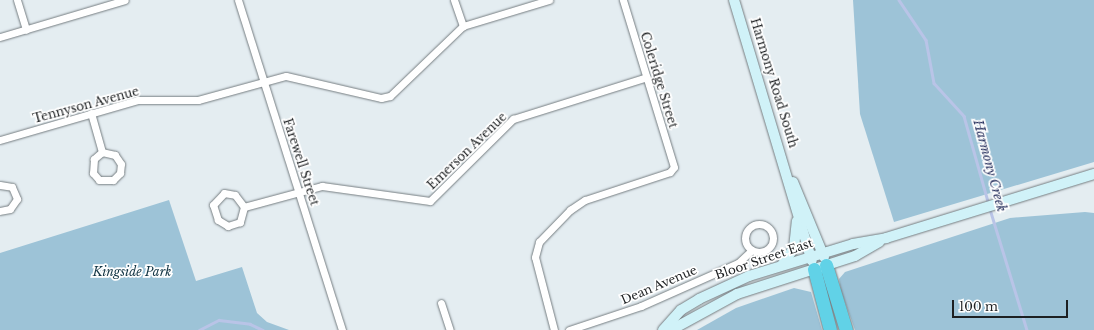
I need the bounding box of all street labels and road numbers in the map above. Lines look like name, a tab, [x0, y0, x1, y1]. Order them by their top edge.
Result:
street label: Harmony Road South	[747, 16, 801, 150]
street label: Coleridge Street	[638, 30, 680, 130]
street label: Tennyson Avenue	[31, 84, 141, 126]
street label: Emerson Avenue	[424, 109, 510, 193]
street label: Farewell Street	[280, 117, 322, 207]
street label: Bloor Street East	[713, 235, 815, 283]
street label: Dean Avenue	[619, 262, 699, 308]

